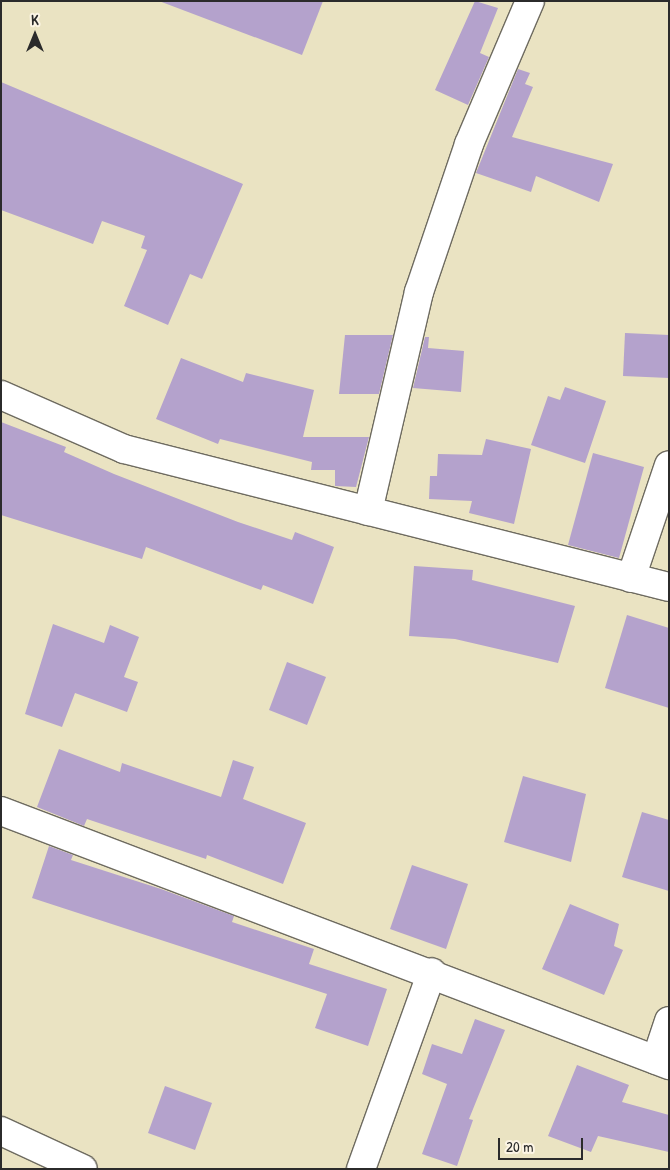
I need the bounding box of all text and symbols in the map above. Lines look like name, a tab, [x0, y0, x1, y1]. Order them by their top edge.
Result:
north arrow	[10, 10, 60, 60]
text: K	[31, 10, 39, 29]
scale bar	[500, 1128, 585, 1160]
text: 20 m	[506, 1136, 533, 1157]

